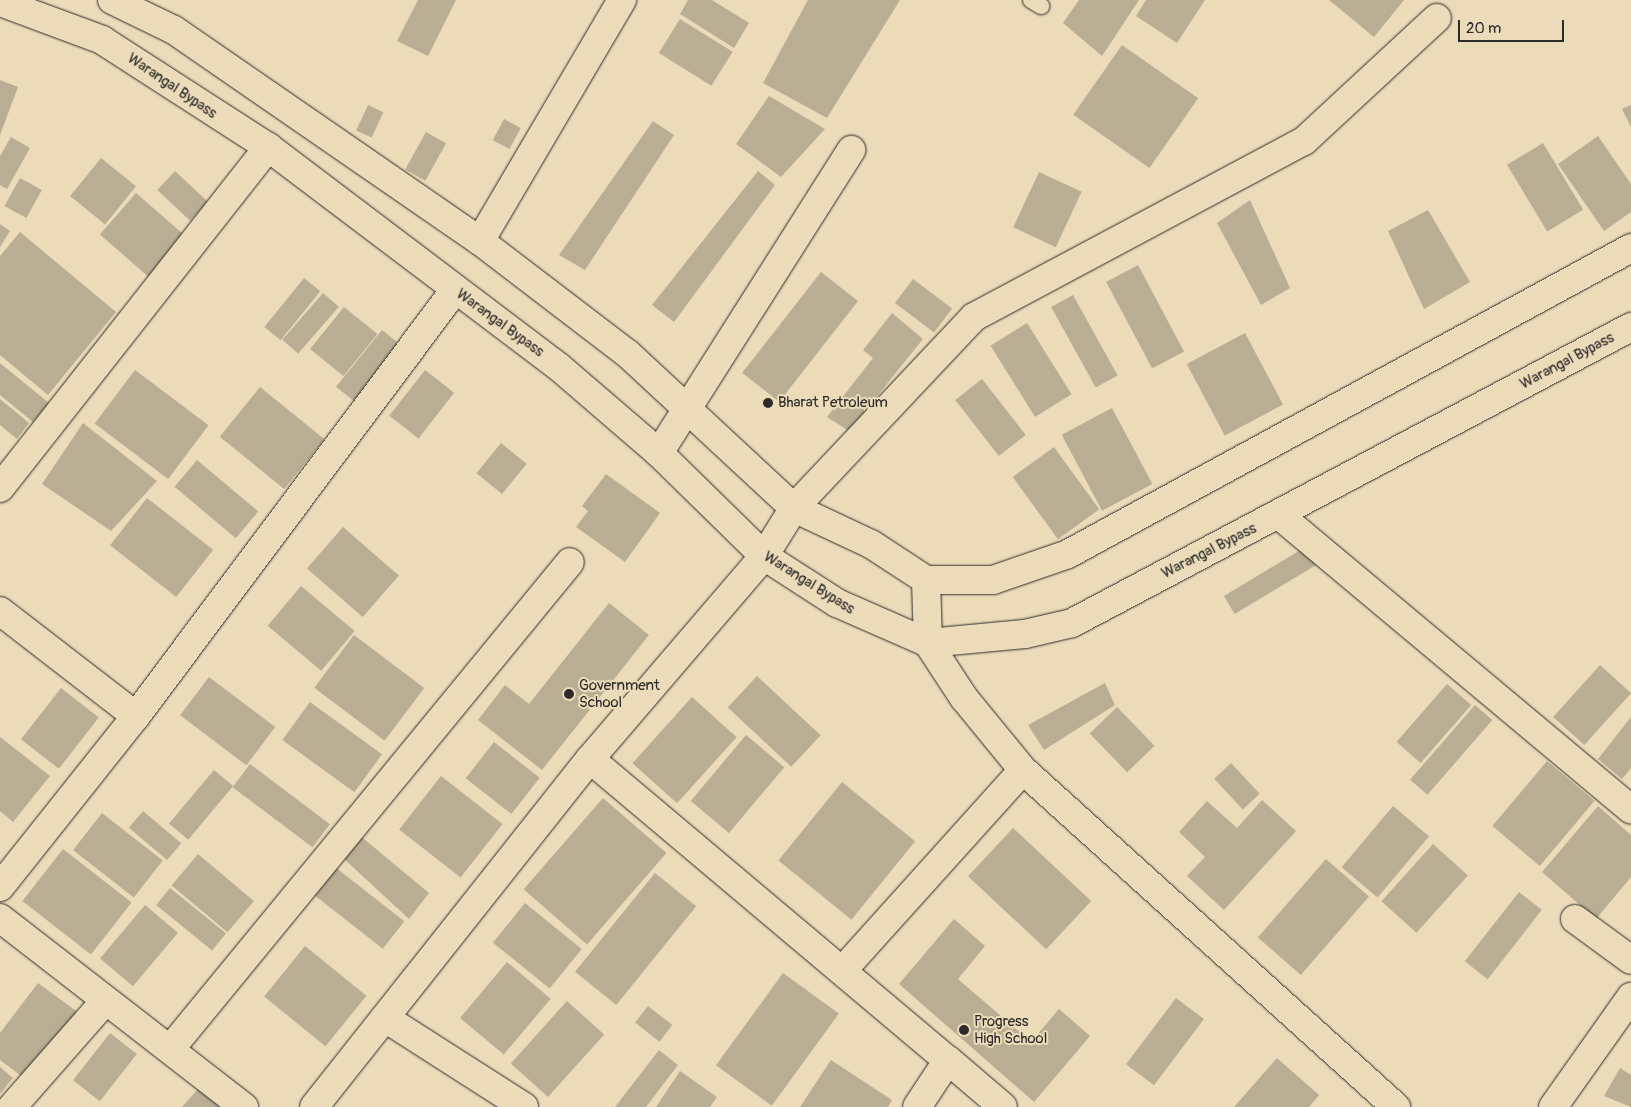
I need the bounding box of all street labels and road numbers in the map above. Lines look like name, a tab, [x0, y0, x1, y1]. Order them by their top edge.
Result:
street label: Warangal Bypass	[124, 49, 220, 123]
street label: Warangal Bypass	[453, 285, 547, 361]
street label: Warangal Bypass	[1517, 329, 1617, 393]
street label: Warangal Bypass	[1159, 519, 1259, 583]
street label: Warangal Bypass	[760, 548, 858, 618]

